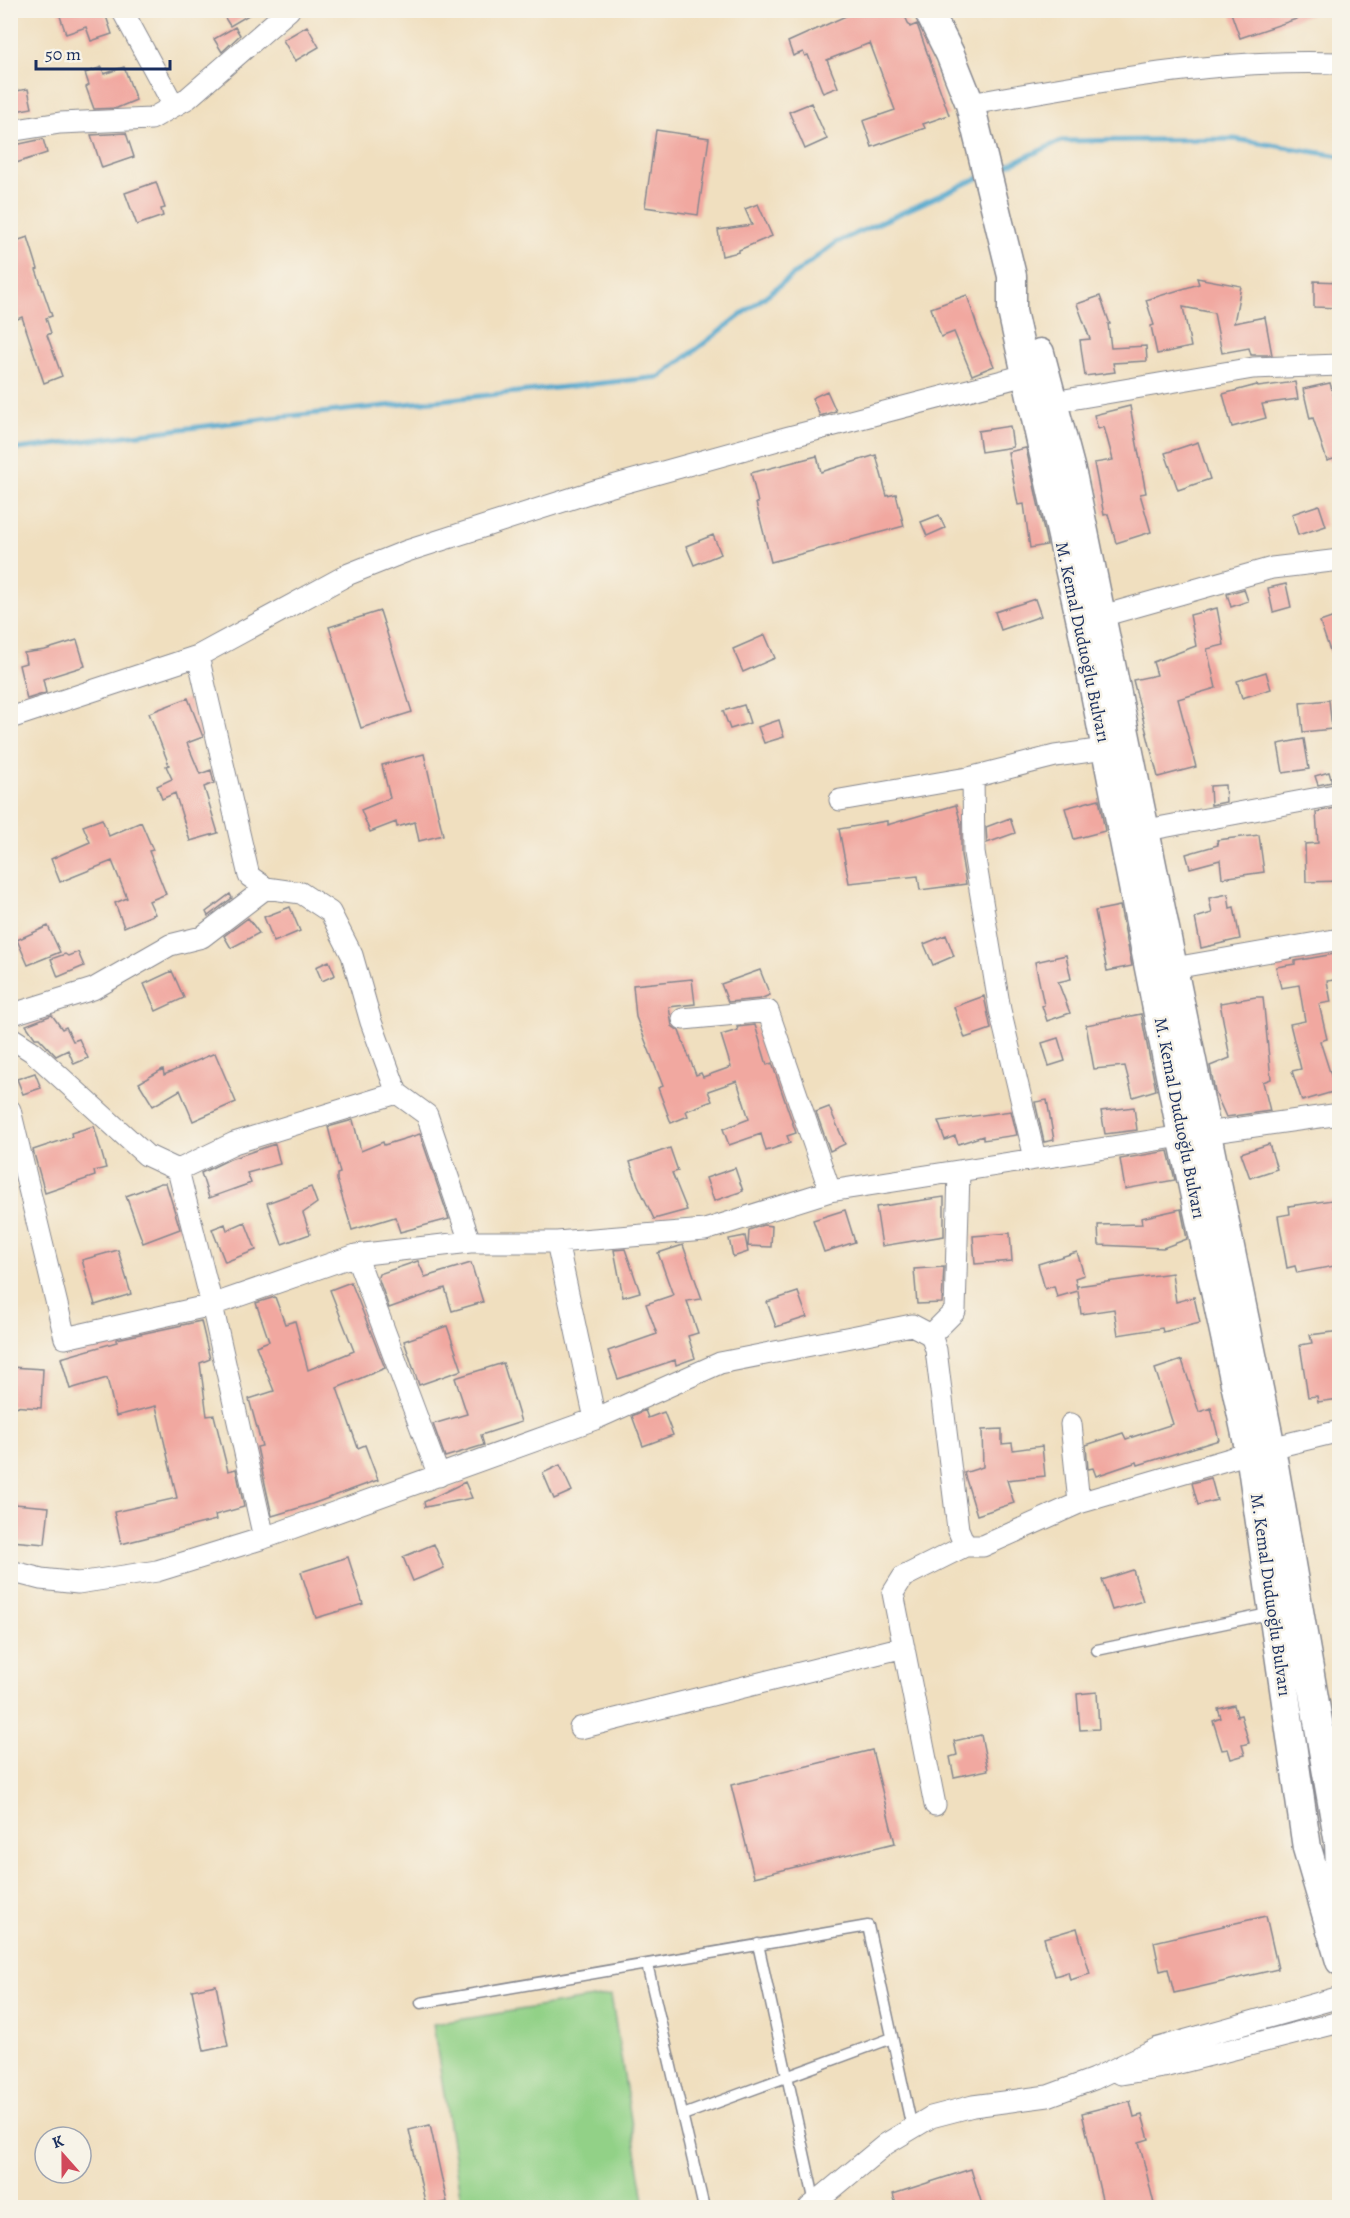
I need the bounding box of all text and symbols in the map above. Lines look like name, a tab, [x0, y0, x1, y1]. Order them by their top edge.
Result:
scale bar	[36, 33, 170, 71]
text: 50 m	[45, 42, 81, 66]
street label: M. Kemal Duduoğlu Bulvarı	[1050, 539, 1116, 745]
street label: M. Kemal Duduoğlu Bulvarı	[1149, 1015, 1211, 1221]
street label: M. Kemal Duduoğlu Bulvarı	[1245, 1492, 1297, 1698]
north arrow	[33, 2125, 93, 2185]
text: K	[49, 2130, 67, 2154]

